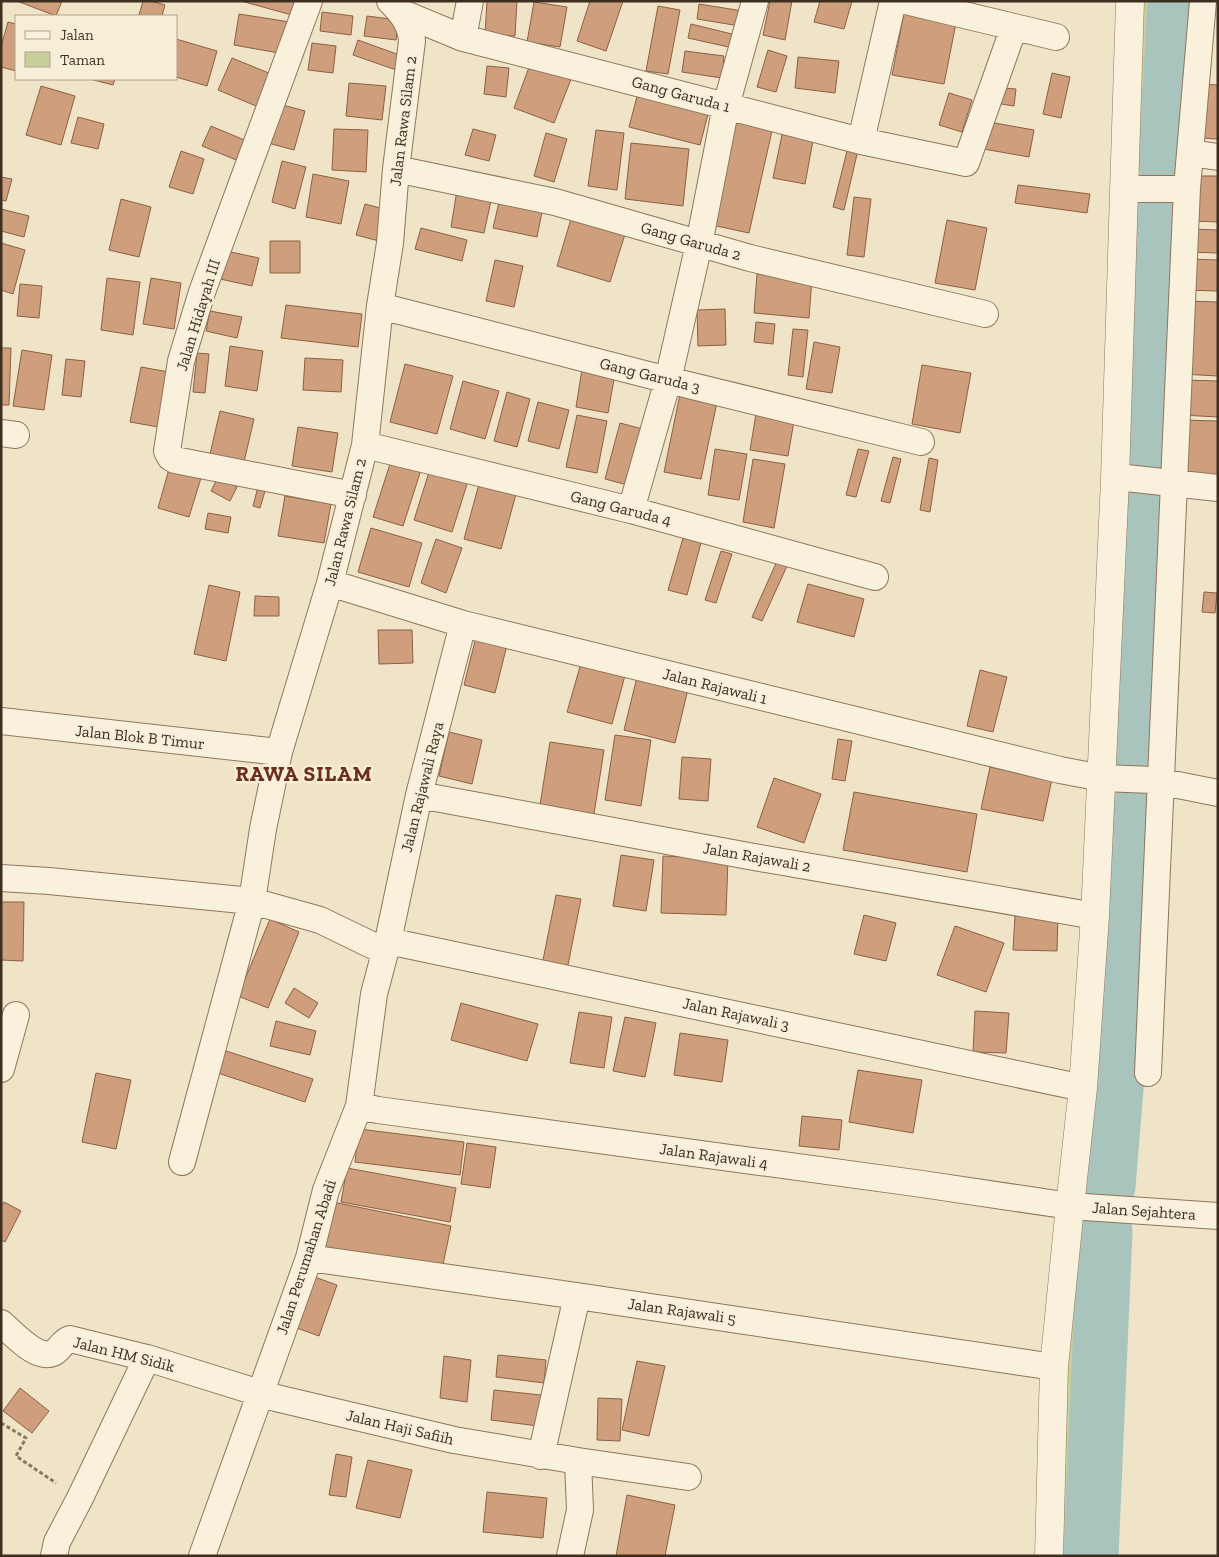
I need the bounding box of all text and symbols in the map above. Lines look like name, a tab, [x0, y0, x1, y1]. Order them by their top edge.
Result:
legend	[15, 15, 178, 80]
text: Jalan	[60, 26, 94, 44]
text: Taman	[60, 51, 105, 69]
street label: Jalan Rawa Silam 2	[386, 55, 420, 187]
street label: Gang Garuda 1	[630, 72, 732, 116]
street label: Gang Garuda 2	[639, 218, 743, 264]
street label: Jalan Hidayah III	[172, 257, 224, 373]
street label: Gang Garuda 3	[598, 353, 702, 397]
street label: Jalan Rawa Silam 2	[320, 456, 370, 588]
street label: Gang Garuda 4	[568, 486, 674, 530]
street label: Jalan Rajawali 1	[661, 664, 769, 708]
street label: Jalan Rajawali Raya	[397, 719, 447, 854]
street label: Jalan Blok B Timur	[74, 721, 206, 753]
district label: RAWA SILAM	[235, 761, 373, 786]
street label: Jalan Rajawali 2	[702, 838, 812, 876]
street label: Jalan Rajawali 3	[681, 993, 791, 1035]
street label: Jalan Rajawali 4	[658, 1139, 770, 1173]
street label: Jalan Perumahan Abadi	[272, 1177, 340, 1337]
street label: Jalan Sejahtera	[1091, 1198, 1197, 1224]
street label: Jalan Rajawali 5	[627, 1294, 737, 1328]
street label: Jalan HM Sidik	[71, 1332, 177, 1376]
street label: Jalan Haji Safiih	[344, 1405, 456, 1449]

